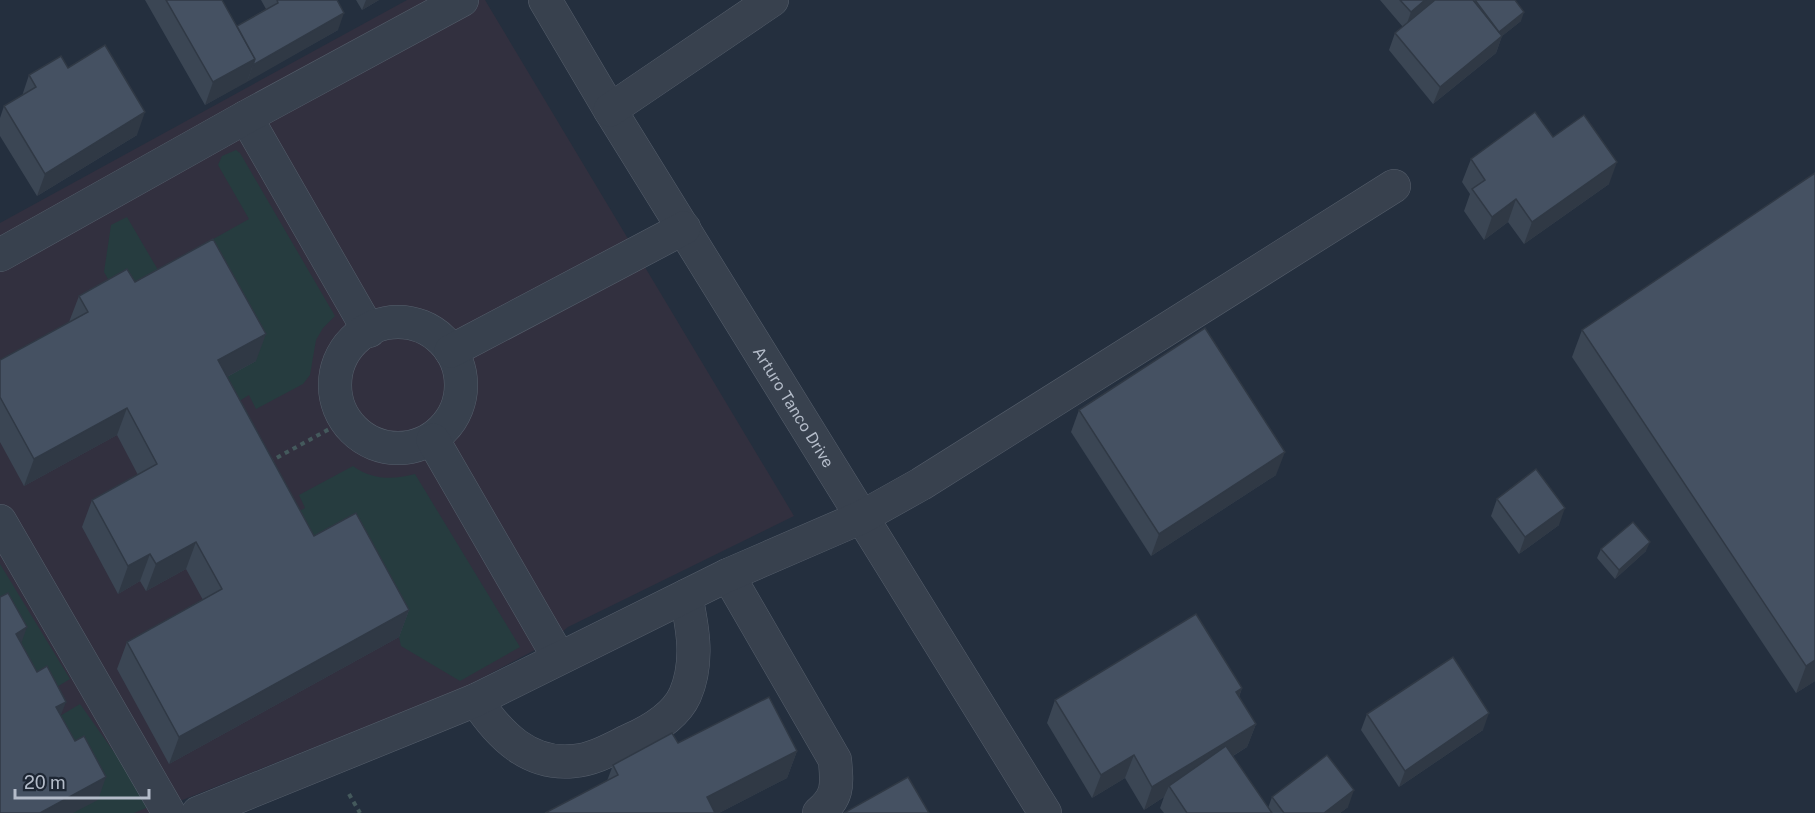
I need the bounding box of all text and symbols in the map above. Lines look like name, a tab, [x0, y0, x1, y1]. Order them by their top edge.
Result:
street label: Arturo Tanco Drive	[749, 343, 838, 471]
scale bar	[15, 762, 148, 800]
text: 20 m	[24, 772, 66, 793]

